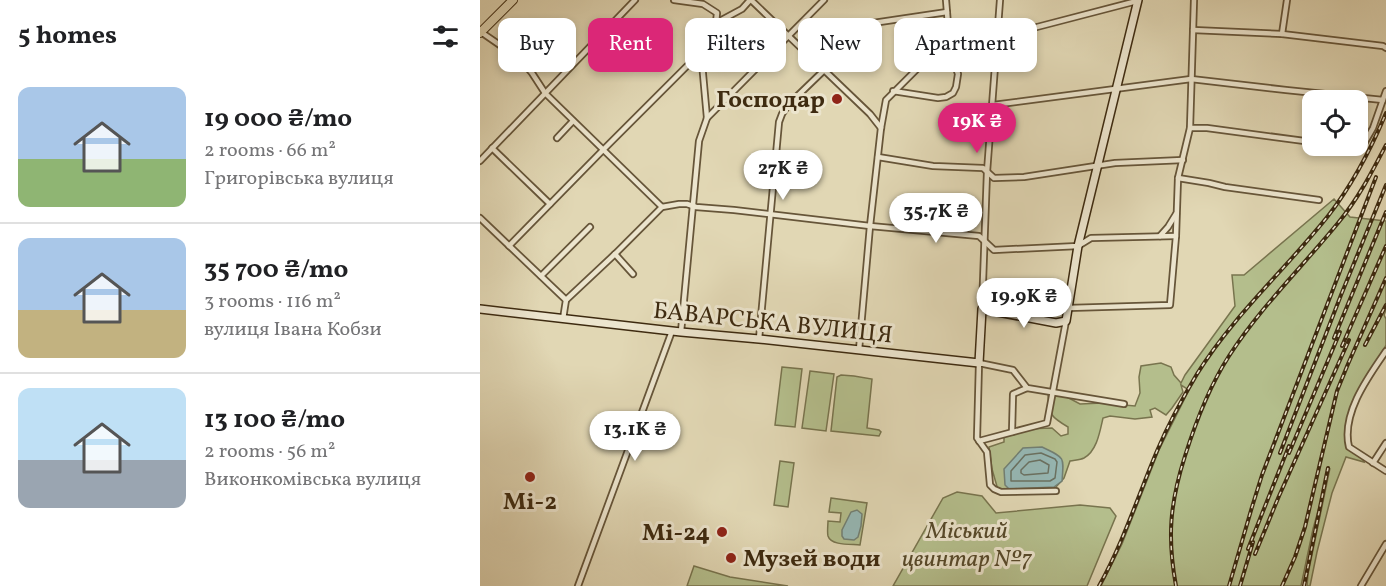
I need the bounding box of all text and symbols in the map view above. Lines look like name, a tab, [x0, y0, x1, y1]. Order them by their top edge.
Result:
text: 5 homes	[18, 18, 117, 54]
chip: Buy	[498, 18, 576, 72]
chip: Rent	[588, 18, 673, 72]
chip: Filters	[685, 18, 786, 72]
chip: New	[798, 18, 882, 72]
chip: Apartment	[894, 18, 1037, 72]
icon: filters	[429, 20, 462, 53]
place label: Господар	[716, 84, 825, 118]
map controls	[1302, 90, 1368, 156]
button: locate	[1302, 90, 1368, 156]
marker: Господар	[830, 92, 844, 106]
text: 19 000 ₴/mo	[204, 101, 352, 137]
pin: 19K ₴	[935, 103, 1019, 154]
text: 19K ₴	[952, 108, 1002, 136]
icon: home	[66, 111, 138, 183]
text: 2 rooms · 66 m²	[204, 137, 336, 165]
pin: 27K ₴	[741, 150, 825, 201]
text: 27K ₴	[758, 155, 808, 183]
text: Григорівська вулиця	[204, 165, 394, 193]
pin: 35.7K ₴	[881, 193, 991, 244]
text: 35.7K ₴	[903, 198, 969, 226]
text: 35 700 ₴/mo	[204, 252, 348, 288]
icon: home	[66, 262, 138, 334]
pin: 19.9K ₴	[969, 278, 1079, 329]
text: 19.9K ₴	[991, 283, 1057, 311]
text: 3 rooms · 116 m²	[204, 288, 341, 316]
street label: БАВАРСЬКА ВУЛИЦЯ	[651, 295, 894, 353]
text: вулиця Івана Кобзи	[204, 316, 382, 344]
text: 13 100 ₴/mo	[204, 402, 345, 438]
pin: 13.1K ₴	[580, 411, 690, 462]
icon: home	[66, 412, 138, 484]
text: 13.1K ₴	[604, 416, 666, 444]
text: 2 rooms · 56 m²	[204, 438, 335, 466]
text: Виконкомівська вулиця	[204, 466, 421, 494]
marker: Мі-2	[523, 470, 537, 484]
place label: Мі-2	[503, 486, 557, 520]
park label: Міський цвинтар №7	[902, 515, 1033, 577]
place label: Мі-24	[642, 517, 710, 551]
marker: Мі-24	[715, 525, 729, 539]
place label: Музей води	[743, 543, 881, 577]
marker: Музей води	[724, 551, 738, 565]

